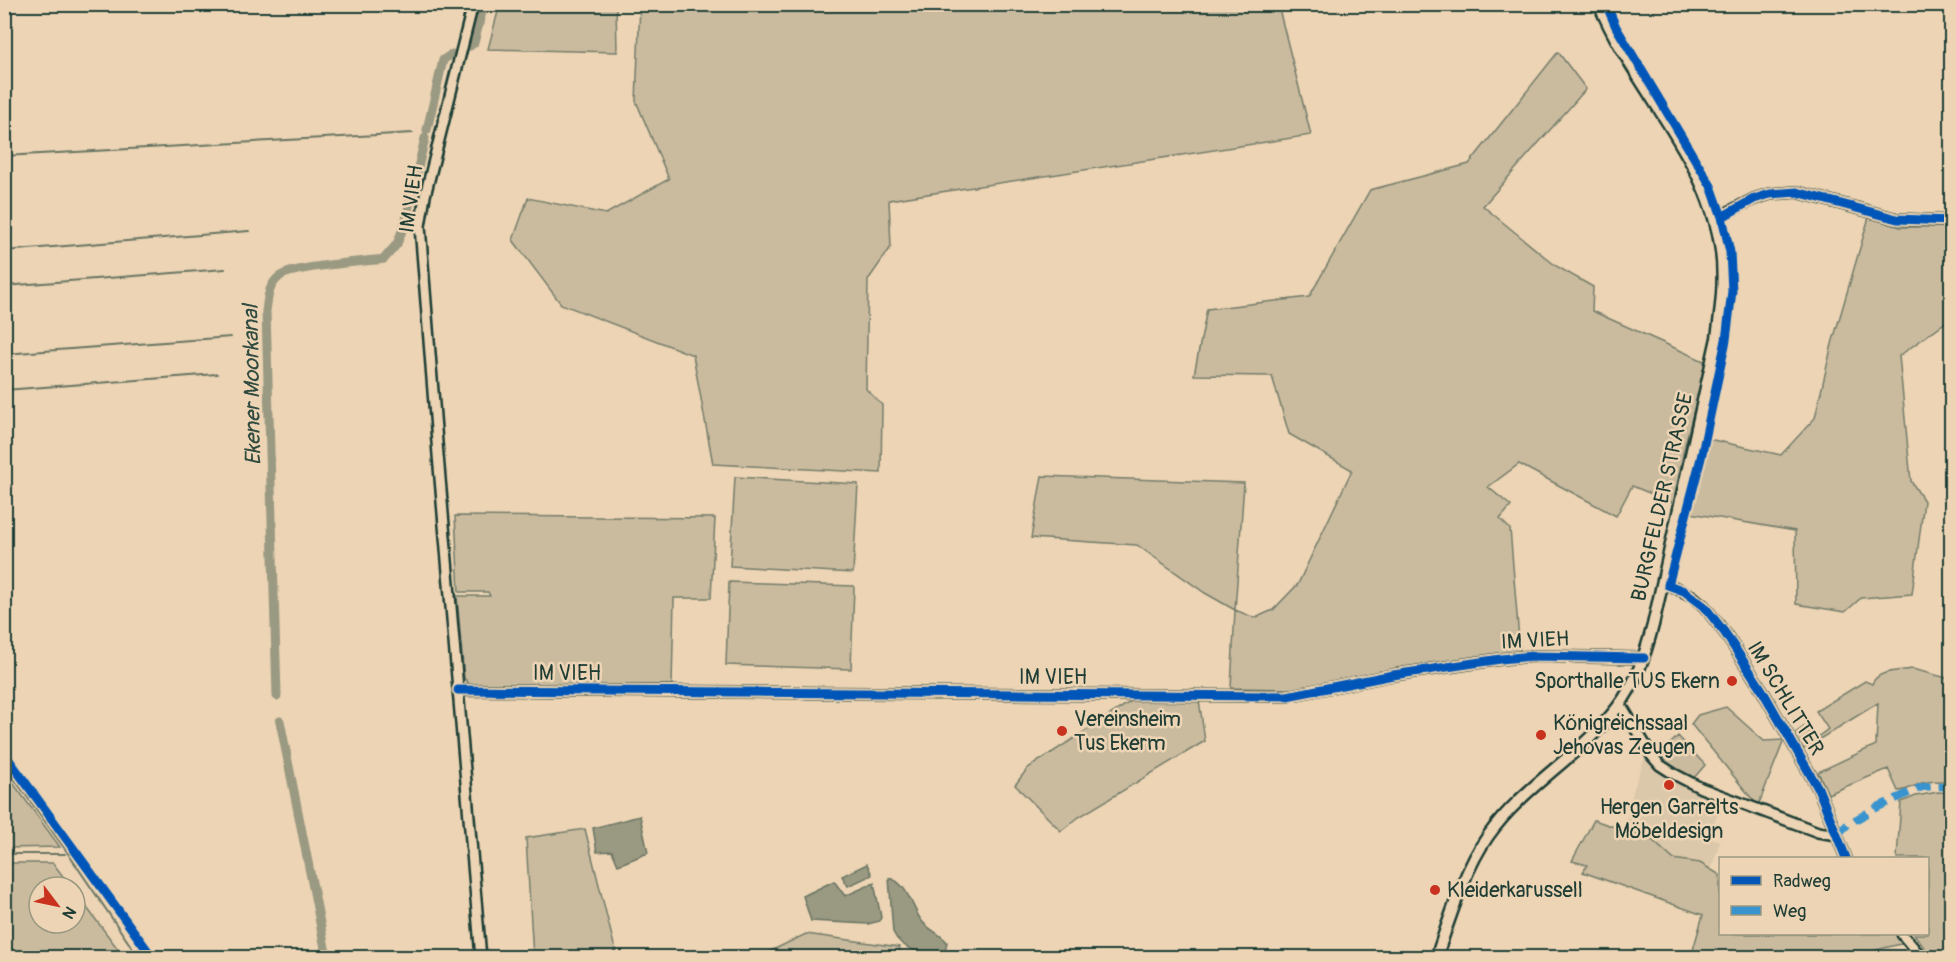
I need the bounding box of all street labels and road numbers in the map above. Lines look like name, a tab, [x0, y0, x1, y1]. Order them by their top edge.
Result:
street label: IM VIEH	[393, 163, 430, 235]
street label: BURGFELDER STRASSE	[1625, 390, 1700, 604]
street label: IM VIEH	[1500, 625, 1570, 656]
street label: IM SCHLITTER	[1741, 636, 1830, 760]
street label: IM VIEH	[533, 660, 601, 687]
street label: IM VIEH	[1019, 664, 1087, 691]

